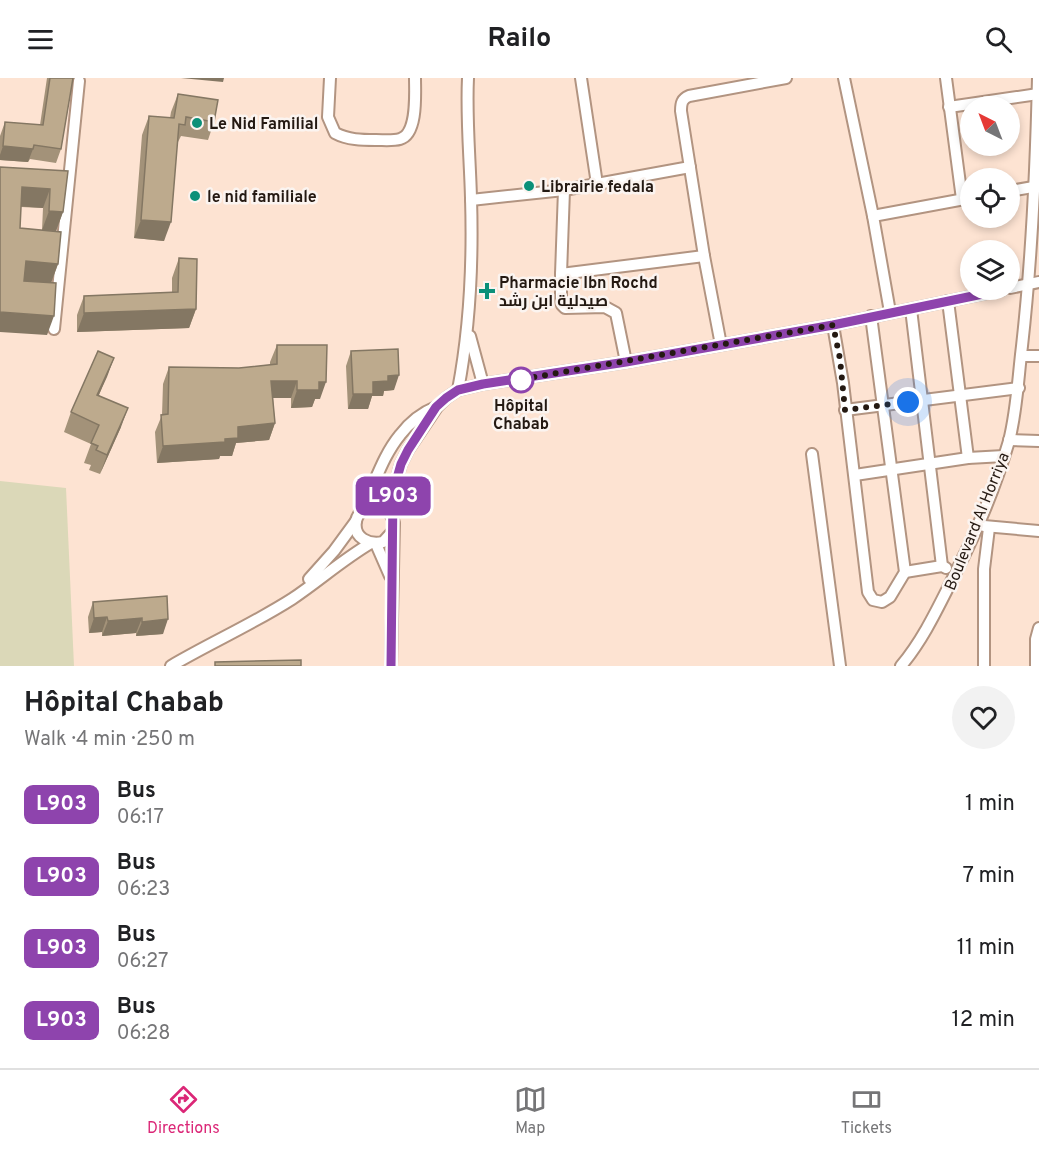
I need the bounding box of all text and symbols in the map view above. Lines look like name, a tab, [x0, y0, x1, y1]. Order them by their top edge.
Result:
text: Railo	[488, 22, 551, 56]
icon: menu	[24, 23, 57, 56]
icon: search	[982, 23, 1015, 56]
north arrow	[960, 96, 1020, 156]
map controls	[960, 96, 1020, 300]
place label: Le Nid Familial	[209, 115, 318, 135]
marker: Le Nid Familial	[190, 116, 204, 130]
button: locate	[960, 168, 1020, 228]
place label: Librairie fedala	[541, 178, 654, 198]
marker: Librairie fedala	[522, 179, 536, 193]
place label: le nid familiale	[207, 188, 317, 208]
marker: le nid familiale	[188, 189, 202, 203]
button: layers	[960, 240, 1020, 300]
place label: Pharmacie Ibn Rochd صيدلية ابن رشد	[499, 274, 658, 312]
marker: Pharmacie Ibn Rochd صيدلية ابن رشد	[480, 284, 494, 298]
marker: Hôpital Chabab	[508, 367, 534, 393]
your location	[893, 387, 923, 417]
place label: Hôpital Chabab	[493, 397, 549, 435]
street label: Boulevard Al Horriya	[941, 450, 1015, 594]
line badge: L903	[351, 476, 435, 516]
text: L903	[368, 483, 418, 510]
text: Hôpital Chabab	[24, 686, 224, 722]
button: heart	[952, 686, 1015, 749]
text: Walk · 4 min · 250 m	[24, 727, 195, 753]
text: Bus	[117, 778, 156, 805]
text: L903	[36, 791, 87, 818]
text: 1 min	[965, 791, 1015, 818]
text: 06:17	[117, 805, 164, 831]
text: Bus	[117, 850, 156, 877]
text: L903	[36, 863, 87, 890]
text: 7 min	[963, 863, 1015, 890]
text: 06:23	[117, 877, 170, 903]
text: Bus	[117, 922, 156, 949]
text: L903	[36, 935, 87, 962]
text: 11 min	[957, 935, 1015, 962]
text: 06:27	[117, 949, 169, 975]
text: Bus	[117, 994, 156, 1021]
text: L903	[36, 1007, 87, 1034]
text: 12 min	[952, 1007, 1015, 1034]
text: 06:28	[117, 1021, 171, 1047]
tab: Directions	[147, 1083, 220, 1139]
tab: Map	[514, 1083, 547, 1139]
tab: Tickets	[841, 1083, 892, 1139]

